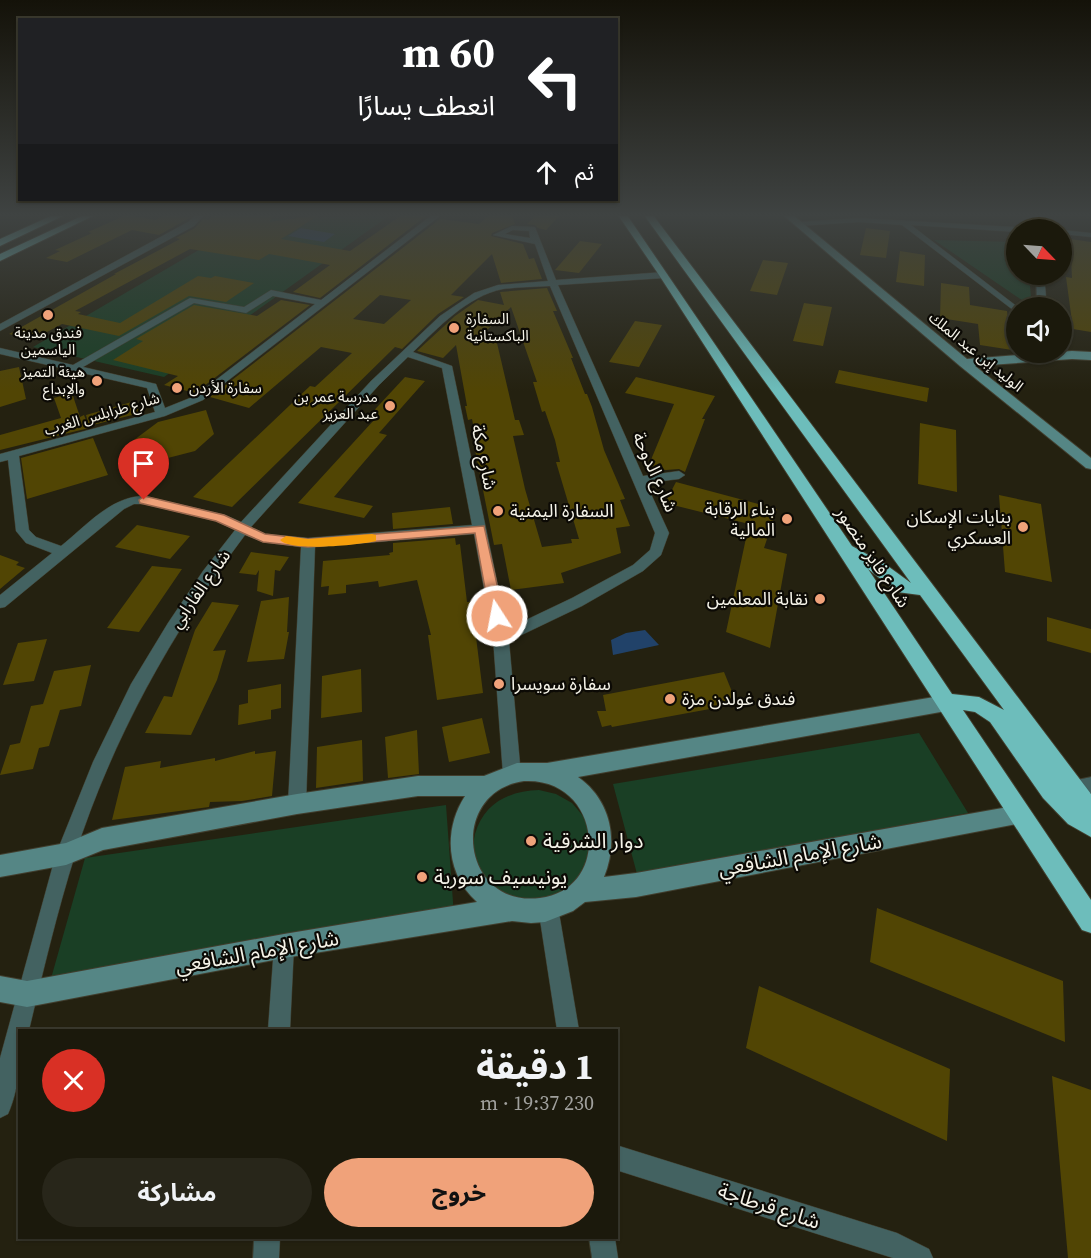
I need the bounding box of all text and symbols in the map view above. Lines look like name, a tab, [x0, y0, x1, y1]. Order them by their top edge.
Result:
text: 60 m	[402, 23, 495, 81]
icon: left	[516, 42, 594, 120]
text: انعطف يسارًا	[358, 87, 495, 124]
icon: ahead	[530, 156, 563, 189]
text: ثم	[575, 157, 594, 187]
north arrow	[1006, 219, 1072, 285]
map controls	[1006, 219, 1072, 363]
button: sound	[1006, 297, 1072, 363]
street label: الوليد إبن عبد الملك	[925, 307, 1028, 396]
marker: فندق مدينة الياسمين	[41, 308, 55, 322]
place label: السفارة الباكستانية	[466, 308, 529, 346]
marker: السفارة الباكستانية	[447, 321, 461, 335]
place label: فندق مدينة الياسمين	[14, 322, 82, 360]
place label: هيئة التميز والإبداع	[21, 361, 85, 401]
marker: هيئة التميز والإبداع	[90, 374, 104, 388]
place label: سفارة الأردن	[189, 377, 262, 398]
marker: سفارة الأردن	[170, 381, 184, 395]
place label: مدرسة عمر بن عبد العزيز	[294, 386, 378, 424]
street label: شارع طرابلس الغرب	[42, 387, 163, 442]
marker: مدرسة عمر بن عبد العزيز	[383, 399, 397, 413]
street label: شارع مكة	[463, 422, 504, 492]
street label: شارع الدوحة	[625, 428, 684, 517]
pin	[118, 438, 169, 500]
icon: arrive	[127, 447, 160, 480]
place label: بناء الرقابة المالية	[705, 496, 775, 542]
place label: السفارة اليمنية	[510, 498, 614, 523]
street label: شارع فايز منصور	[828, 500, 917, 613]
marker: السفارة اليمنية	[491, 504, 505, 518]
place label: بنايات الإسكان العسكري	[906, 504, 1011, 551]
marker: بناء الرقابة المالية	[780, 512, 794, 526]
marker: بنايات الإسكان العسكري	[1016, 520, 1030, 534]
street label: شارع الفارابي	[163, 544, 238, 634]
position arrow	[465, 584, 529, 648]
place label: نقابة المعلمين	[707, 586, 808, 611]
marker: نقابة المعلمين	[813, 592, 827, 606]
place label: سفارة سويسرا	[511, 671, 611, 696]
marker: سفارة سويسرا	[492, 677, 506, 691]
place label: فندق غولدن مزة	[682, 686, 795, 711]
marker: فندق غولدن مزة	[663, 692, 677, 706]
place label: دوار الشرقية	[543, 826, 643, 855]
street label: شارع الإمام الشافعي	[716, 826, 884, 885]
marker: دوار الشرقية	[524, 834, 538, 848]
place label: يونيسيف سورية	[434, 862, 567, 891]
marker: يونيسيف سورية	[415, 870, 429, 884]
street label: شارع الإمام الشافعي	[173, 923, 341, 982]
text: 1 دقيقة	[476, 1042, 594, 1091]
button: close	[42, 1049, 105, 1112]
text: 230 m · 19:37	[480, 1089, 594, 1117]
button: مشاركة	[42, 1158, 312, 1227]
button: خروج	[324, 1158, 594, 1227]
street label: شارع قرطاجة	[714, 1175, 824, 1237]

